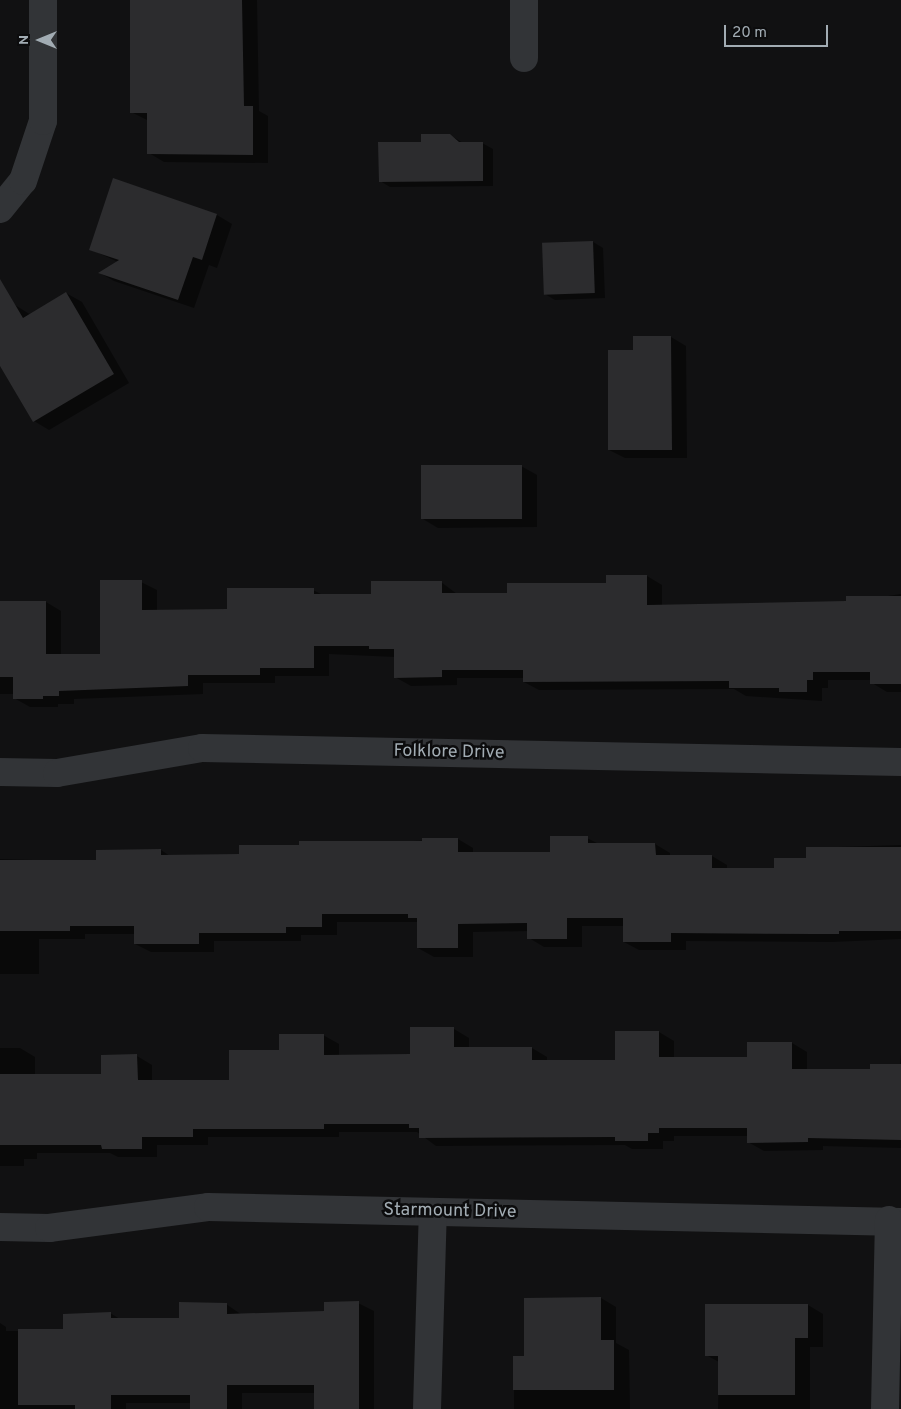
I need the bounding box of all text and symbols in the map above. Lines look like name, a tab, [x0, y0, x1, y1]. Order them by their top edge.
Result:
north arrow	[15, 15, 65, 65]
scale bar	[726, 15, 830, 47]
text: 20 m	[732, 24, 767, 43]
text: N	[16, 35, 33, 45]
street label: Folklore Drive	[393, 741, 505, 765]
street label: Starmount Drive	[383, 1200, 517, 1224]

